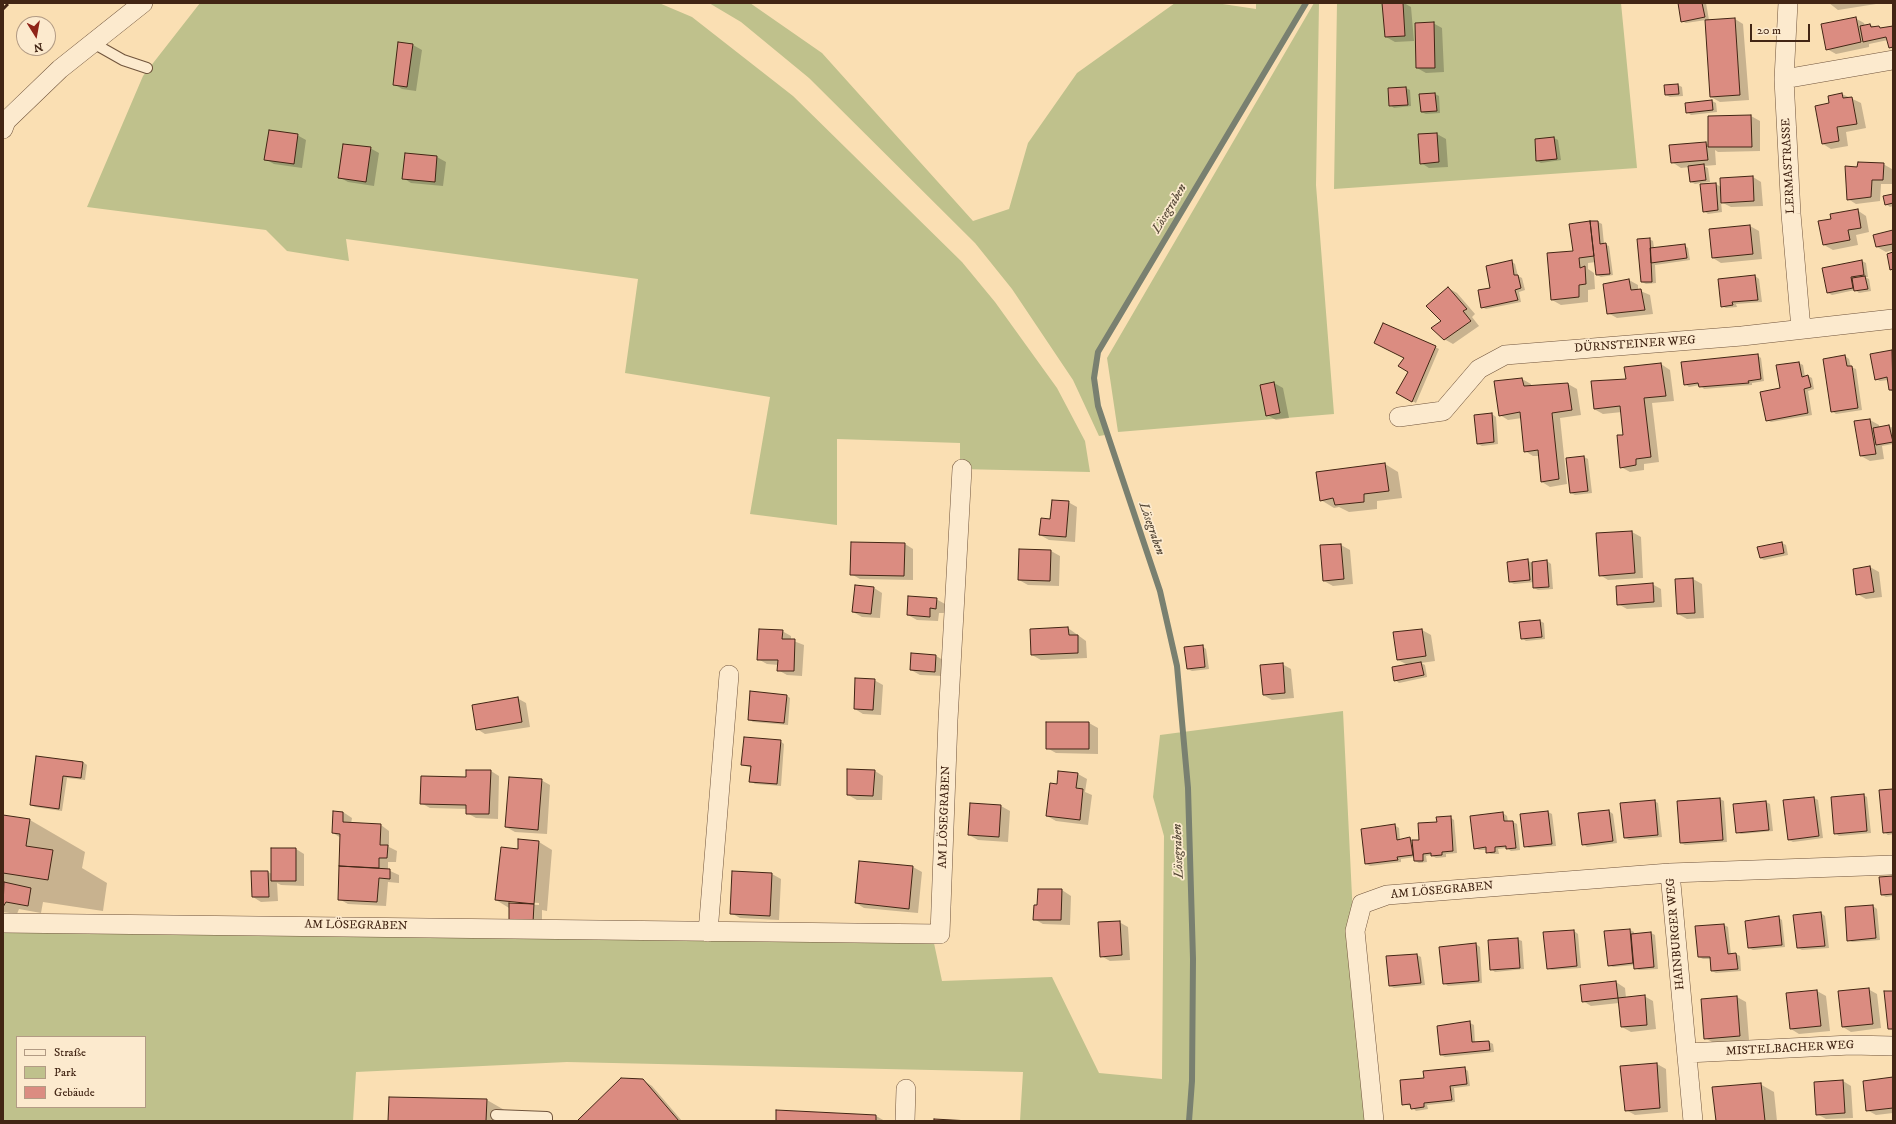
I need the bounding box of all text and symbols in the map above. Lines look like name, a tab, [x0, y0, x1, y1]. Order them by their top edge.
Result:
north arrow	[16, 16, 56, 56]
scale bar	[1752, 16, 1812, 42]
text: 20 m	[1757, 23, 1781, 38]
text: N	[32, 39, 44, 55]
street label: LERMASTRASSE	[1779, 118, 1799, 214]
water label: Lösegraben	[1149, 182, 1191, 236]
street label: DÜRNSTEINER WEG	[1574, 334, 1696, 356]
water label: Lösegraben	[1135, 501, 1167, 557]
street label: AM LÖSEGRABEN	[936, 765, 954, 869]
water label: Lösegraben	[1170, 823, 1188, 879]
street label: HAINBURGER WEG	[1664, 877, 1688, 991]
street label: AM LÖSEGRABEN	[1390, 879, 1494, 903]
street label: AM LÖSEGRABEN	[304, 918, 408, 934]
legend	[16, 1036, 146, 1108]
street label: MISTELBACHER WEG	[1725, 1038, 1855, 1060]
text: Straße	[54, 1045, 86, 1060]
text: Park	[54, 1065, 76, 1080]
text: Gebäude	[54, 1085, 95, 1100]

